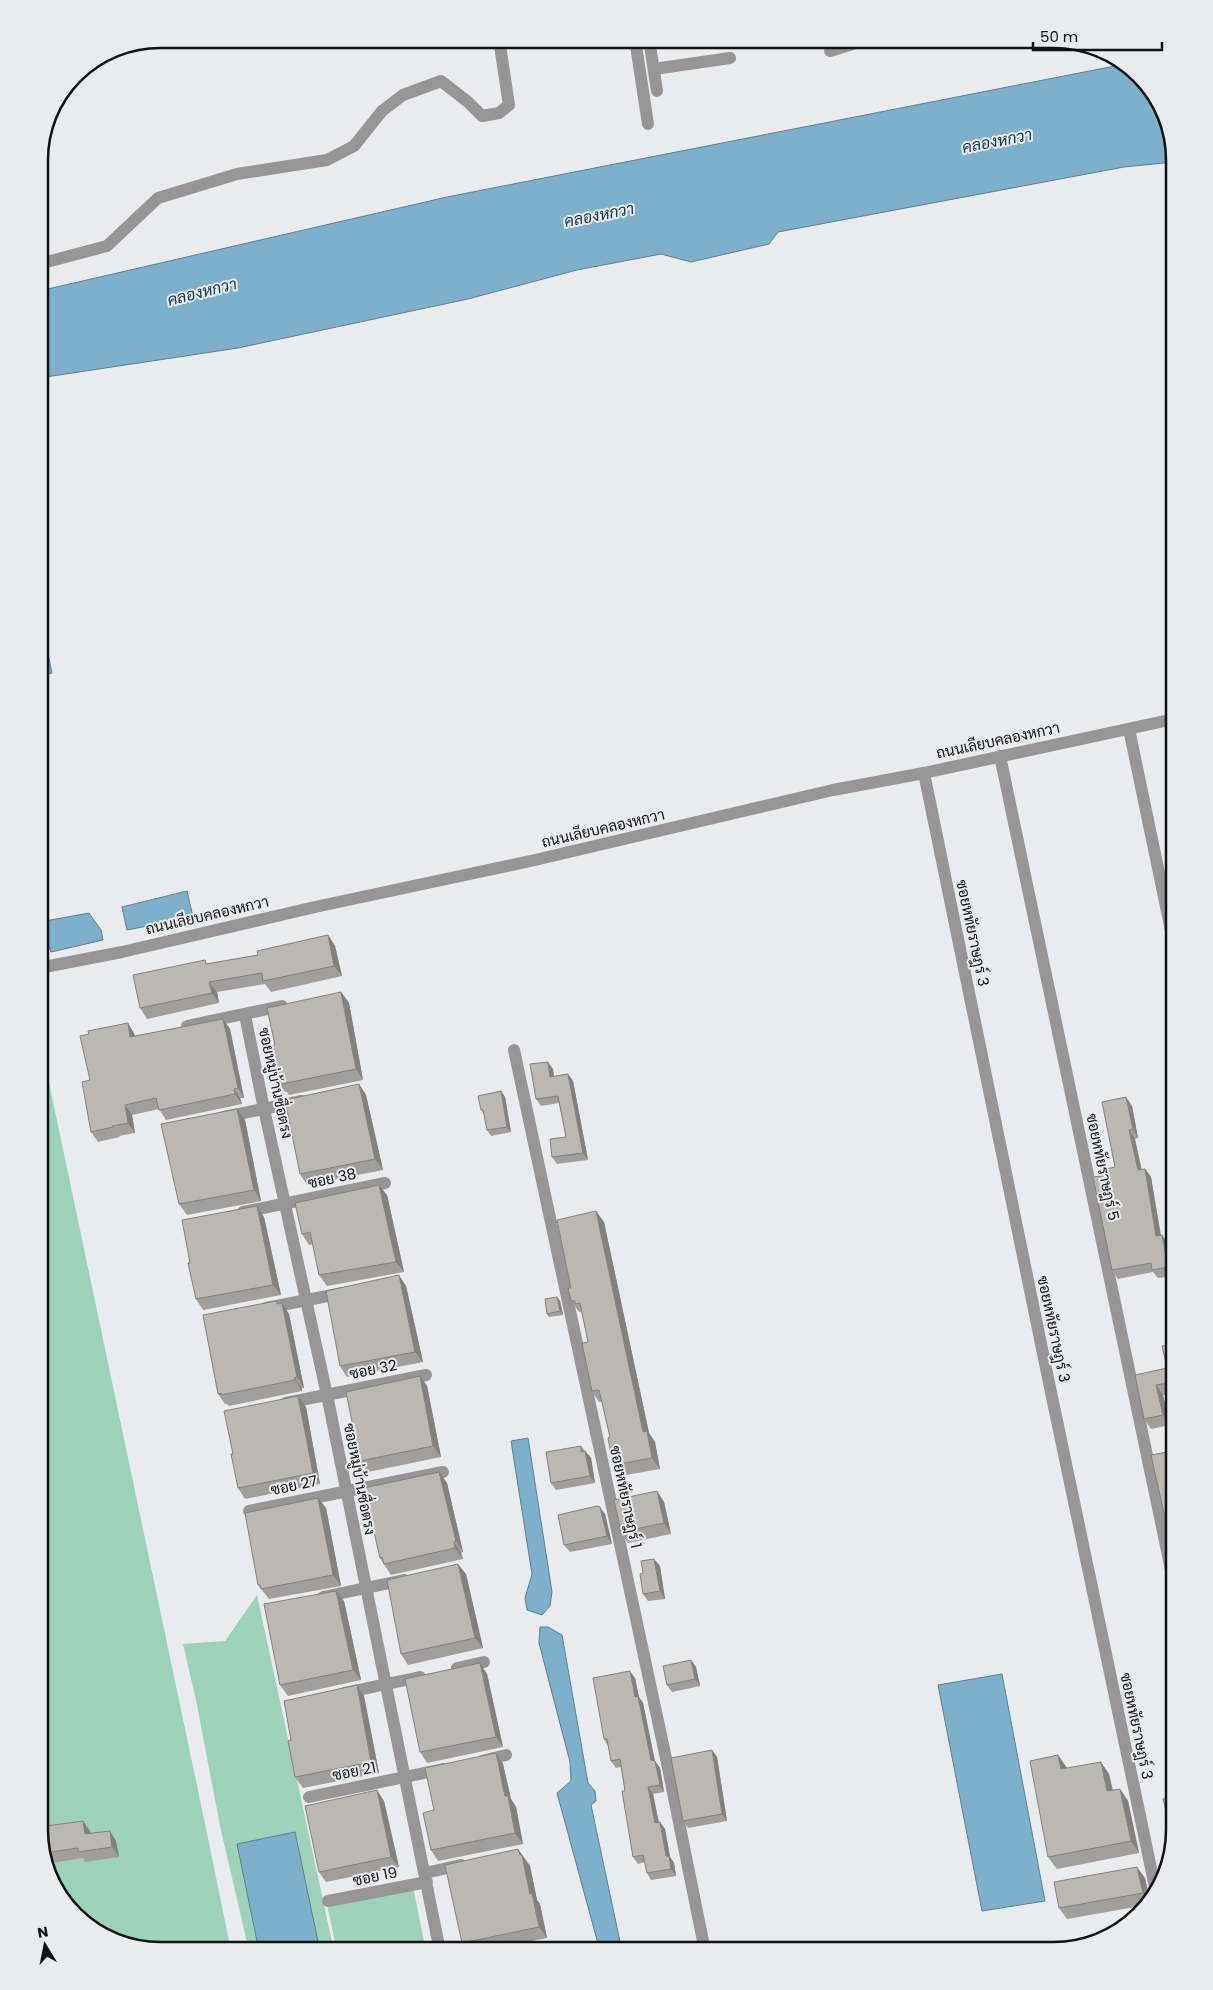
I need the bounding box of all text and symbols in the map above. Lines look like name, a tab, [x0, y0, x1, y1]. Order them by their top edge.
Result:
scale bar	[1033, 20, 1162, 52]
text: 50 m	[1040, 26, 1078, 47]
water label: คลองหกวา	[960, 123, 1034, 159]
water label: คลองหกวา	[562, 197, 636, 233]
water label: คลองหกวา	[165, 272, 239, 312]
street label: ถนนเลียบคลองหกวา	[934, 717, 1062, 763]
street label: ถนนเลียบคลองหกวา	[539, 804, 667, 852]
street label: ซอยหทัยราษฎร์ 3	[951, 878, 995, 988]
street label: ถนนเลียบคลองหกวา	[143, 891, 271, 939]
street label: ซอยหมู่บ้านซื่อตรง	[254, 1025, 302, 1141]
street label: ซอยหทัยราษฎร์ 5	[1081, 1111, 1125, 1223]
street label: ซอย 38	[306, 1163, 358, 1193]
street label: ซอยหทัยราษฎร์ 3	[1032, 1274, 1076, 1384]
street label: ซอย 32	[347, 1354, 399, 1384]
street label: ซอยหมู่บ้านซื่อตรง	[339, 1421, 385, 1537]
street label: ซอยหทัยราษฎร์ 1	[605, 1444, 647, 1550]
street label: ซอย 27	[269, 1470, 319, 1500]
street label: ซอยหทัยราษฎร์ 3	[1115, 1671, 1159, 1781]
street label: ซอย 21	[330, 1756, 378, 1786]
street label: ซอย 19	[351, 1861, 399, 1891]
north arrow	[20, 1920, 70, 1970]
text: N	[36, 1921, 50, 1943]

